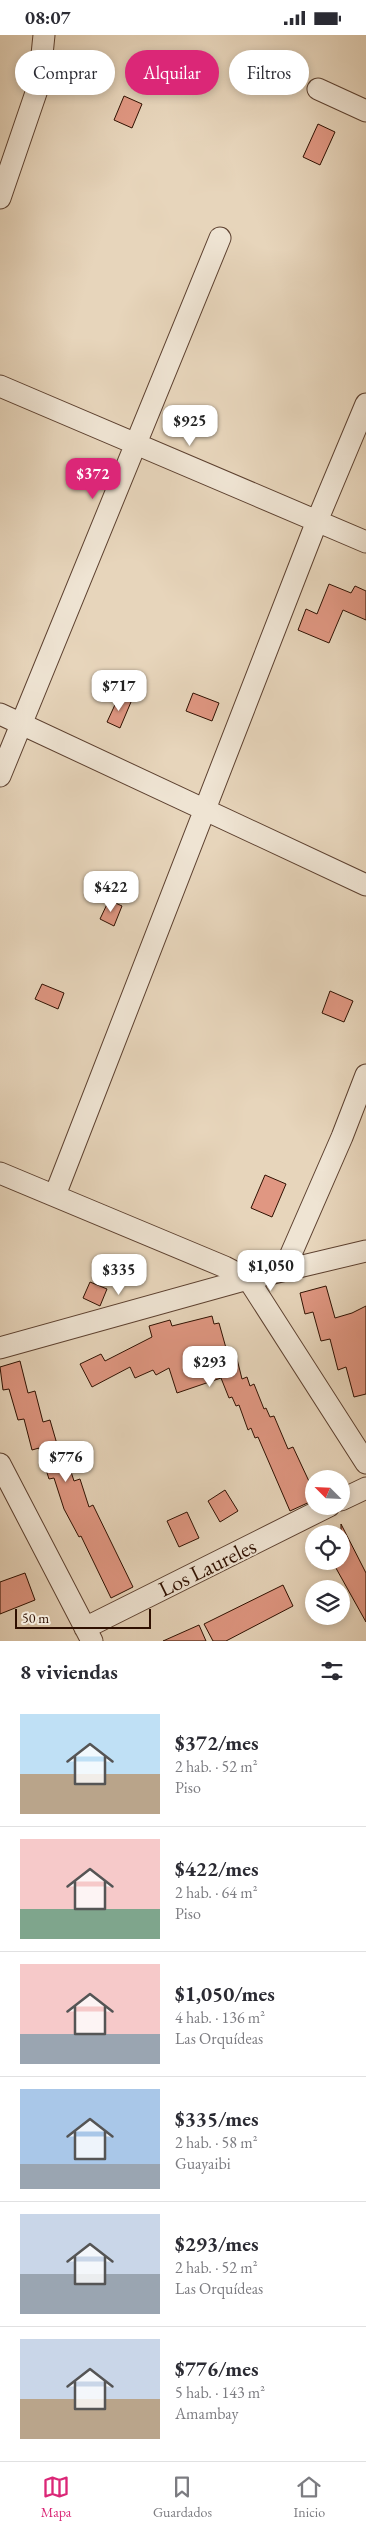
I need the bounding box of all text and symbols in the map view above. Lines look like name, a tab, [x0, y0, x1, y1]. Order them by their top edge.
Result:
text: 08:07	[25, 5, 71, 30]
chip: Comprar	[15, 50, 115, 95]
chip: Alquilar	[125, 50, 219, 95]
chip: Filtros	[229, 50, 309, 95]
pin: $925	[160, 405, 220, 447]
text: $925	[174, 410, 206, 431]
pin: $372	[63, 457, 123, 500]
text: $372	[77, 463, 109, 484]
pin: $717	[89, 669, 149, 712]
text: $717	[103, 675, 135, 696]
pin: $422	[81, 871, 141, 913]
text: $422	[95, 876, 127, 897]
pin: $1,050	[230, 1249, 312, 1292]
pin: $335	[89, 1253, 149, 1296]
text: $1,050	[248, 1255, 294, 1276]
text: $335	[103, 1259, 135, 1280]
pin: $293	[180, 1345, 240, 1388]
text: $293	[194, 1351, 226, 1372]
pin: $776	[36, 1441, 96, 1483]
text: $776	[50, 1446, 82, 1467]
north arrow	[305, 1470, 350, 1515]
map controls	[305, 1470, 350, 1625]
button: locate	[305, 1525, 350, 1570]
street label: Los Laureles	[154, 1531, 261, 1604]
button: layers	[305, 1580, 350, 1625]
scale bar	[15, 1606, 151, 1629]
text: 50 m	[22, 1609, 49, 1627]
icon: filters	[318, 1657, 346, 1685]
text: 8 viviendas	[20, 1658, 118, 1685]
text: $372/mes	[175, 1729, 259, 1756]
icon: home	[60, 1734, 120, 1794]
text: 2 hab. · 52 m²	[175, 1756, 257, 1777]
text: Piso	[175, 1777, 201, 1798]
text: $422/mes	[175, 1855, 259, 1882]
icon: home	[60, 1859, 120, 1919]
text: 2 hab. · 64 m²	[175, 1882, 257, 1903]
text: Piso	[175, 1903, 201, 1924]
text: $1,050/mes	[175, 1980, 275, 2007]
icon: home	[60, 1984, 120, 2044]
text: 4 hab. · 136 m²	[175, 2007, 265, 2028]
text: Las Orquídeas	[175, 2028, 263, 2049]
text: $335/mes	[175, 2105, 259, 2132]
icon: home	[60, 2109, 120, 2169]
text: 2 hab. · 58 m²	[175, 2132, 257, 2153]
text: Guayaibi	[175, 2153, 231, 2174]
text: $293/mes	[175, 2230, 259, 2257]
icon: home	[60, 2234, 120, 2294]
text: 2 hab. · 52 m²	[175, 2257, 257, 2278]
text: Las Orquídeas	[175, 2278, 263, 2299]
text: $776/mes	[175, 2355, 259, 2382]
icon: home	[60, 2359, 120, 2419]
text: 5 hab. · 143 m²	[175, 2382, 265, 2403]
text: Amambay	[175, 2403, 239, 2424]
tab: Mapa	[41, 2473, 71, 2521]
tab: Guardados	[153, 2473, 212, 2521]
tab: Inicio	[294, 2473, 325, 2521]

